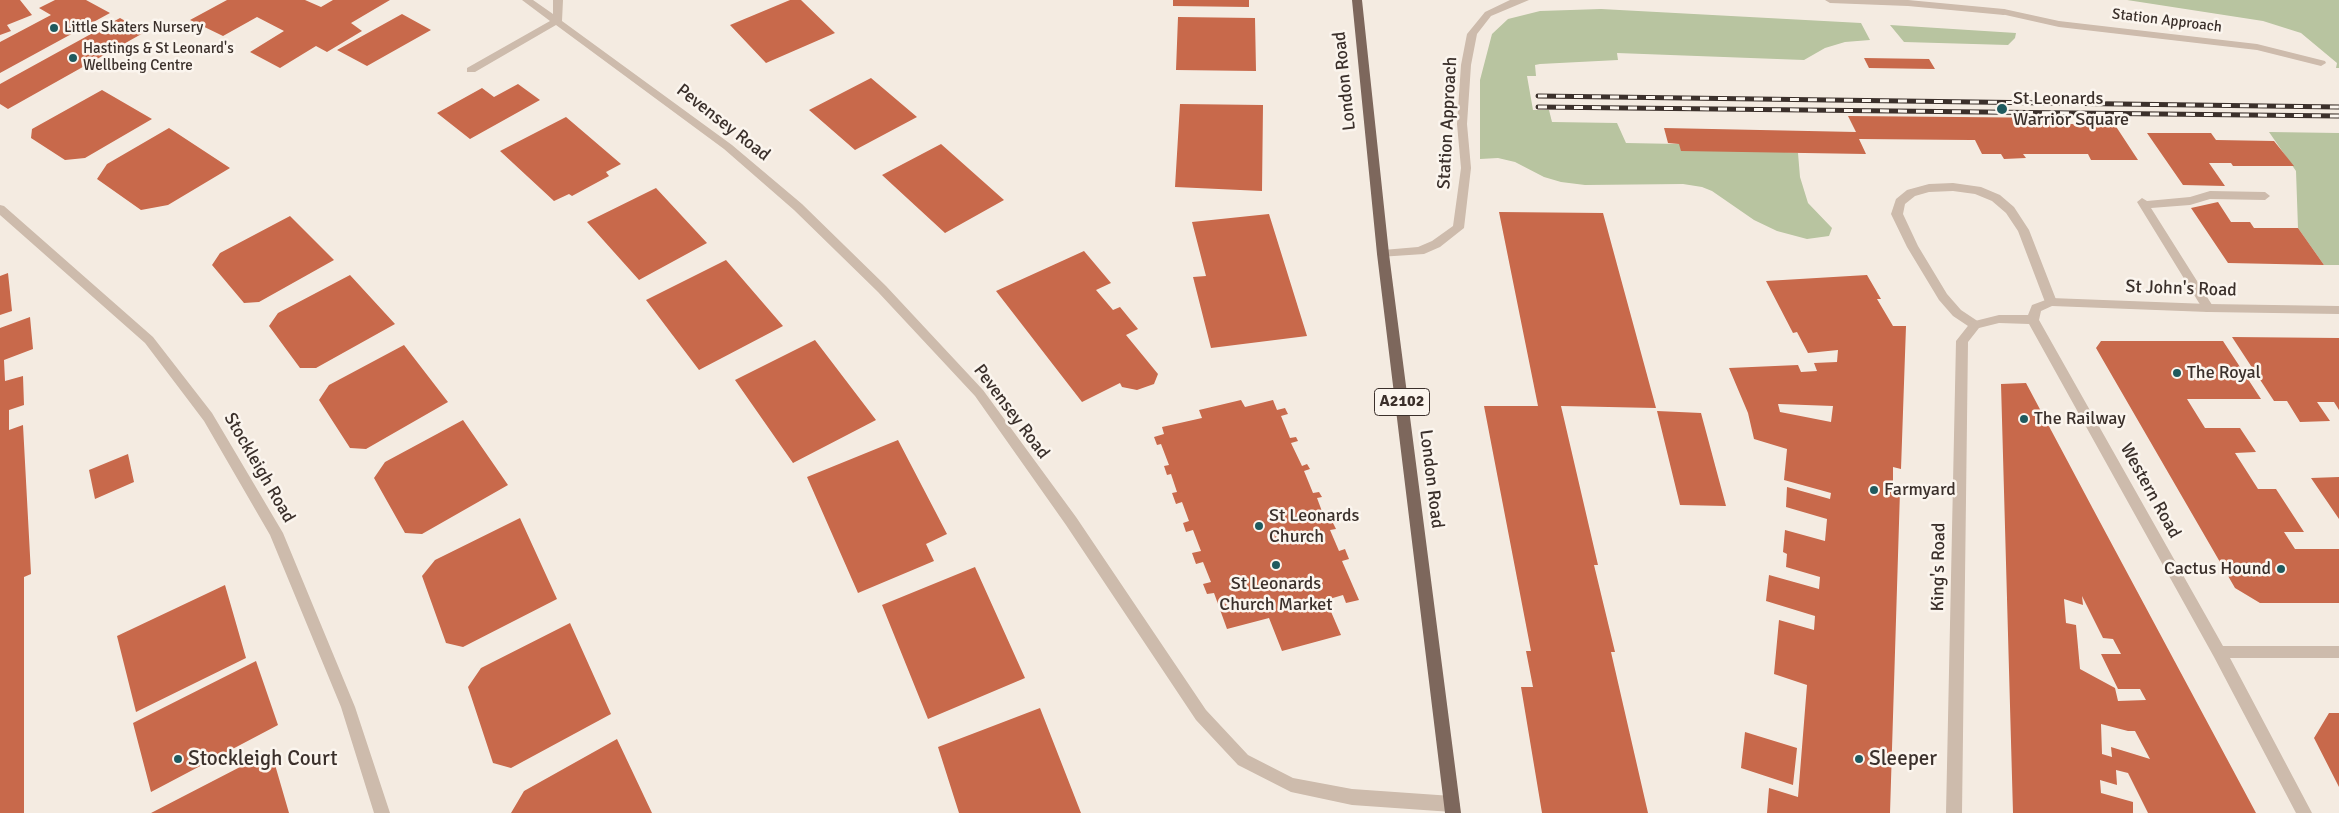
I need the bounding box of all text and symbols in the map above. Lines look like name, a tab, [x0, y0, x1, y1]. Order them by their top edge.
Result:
street label: Station Approach	[2111, 5, 2223, 37]
place label: Little Skaters Nursery	[64, 19, 203, 37]
marker: Little Skaters Nursery	[48, 22, 60, 34]
street label: London Road	[1329, 30, 1361, 132]
place label: Hastings & St Leonard's Wellbeing Centre	[83, 40, 234, 75]
marker: Hastings & St Leonard's Wellbeing Centre	[67, 52, 79, 64]
street label: Station Approach	[1434, 56, 1462, 190]
street label: Pevensey Road	[672, 80, 774, 166]
place label: St Leonards Warrior Square	[2013, 88, 2129, 130]
marker: St Leonards Warrior Square	[1995, 102, 2009, 116]
street label: St John's Road	[2125, 276, 2237, 302]
street label: Pevensey Road	[968, 360, 1054, 464]
place label: The Royal	[2187, 362, 2261, 384]
marker: The Royal	[2171, 367, 2183, 379]
road number: A2102	[1374, 388, 1430, 416]
place label: The Railway	[2034, 408, 2126, 430]
street label: Stockleigh Road	[219, 409, 299, 527]
marker: The Railway	[2018, 413, 2030, 425]
street label: London Road	[1414, 428, 1448, 530]
street label: Western Road	[2115, 440, 2185, 542]
place label: Farmyard	[1884, 479, 1956, 501]
marker: Farmyard	[1868, 484, 1880, 496]
place label: St Leonards Church	[1269, 505, 1359, 548]
marker: St Leonards Church	[1253, 520, 1265, 532]
street label: King's Road	[1927, 522, 1951, 612]
place label: Cactus Hound	[2164, 558, 2271, 580]
marker: St Leonards Church Market	[1270, 559, 1282, 571]
marker: Cactus Hound	[2275, 563, 2287, 575]
place label: St Leonards Church Market	[1219, 573, 1333, 616]
place label: Stockleigh Court	[188, 746, 338, 772]
place label: Sleeper	[1869, 746, 1937, 772]
marker: Stockleigh Court	[172, 753, 184, 765]
marker: Sleeper	[1853, 753, 1865, 765]

